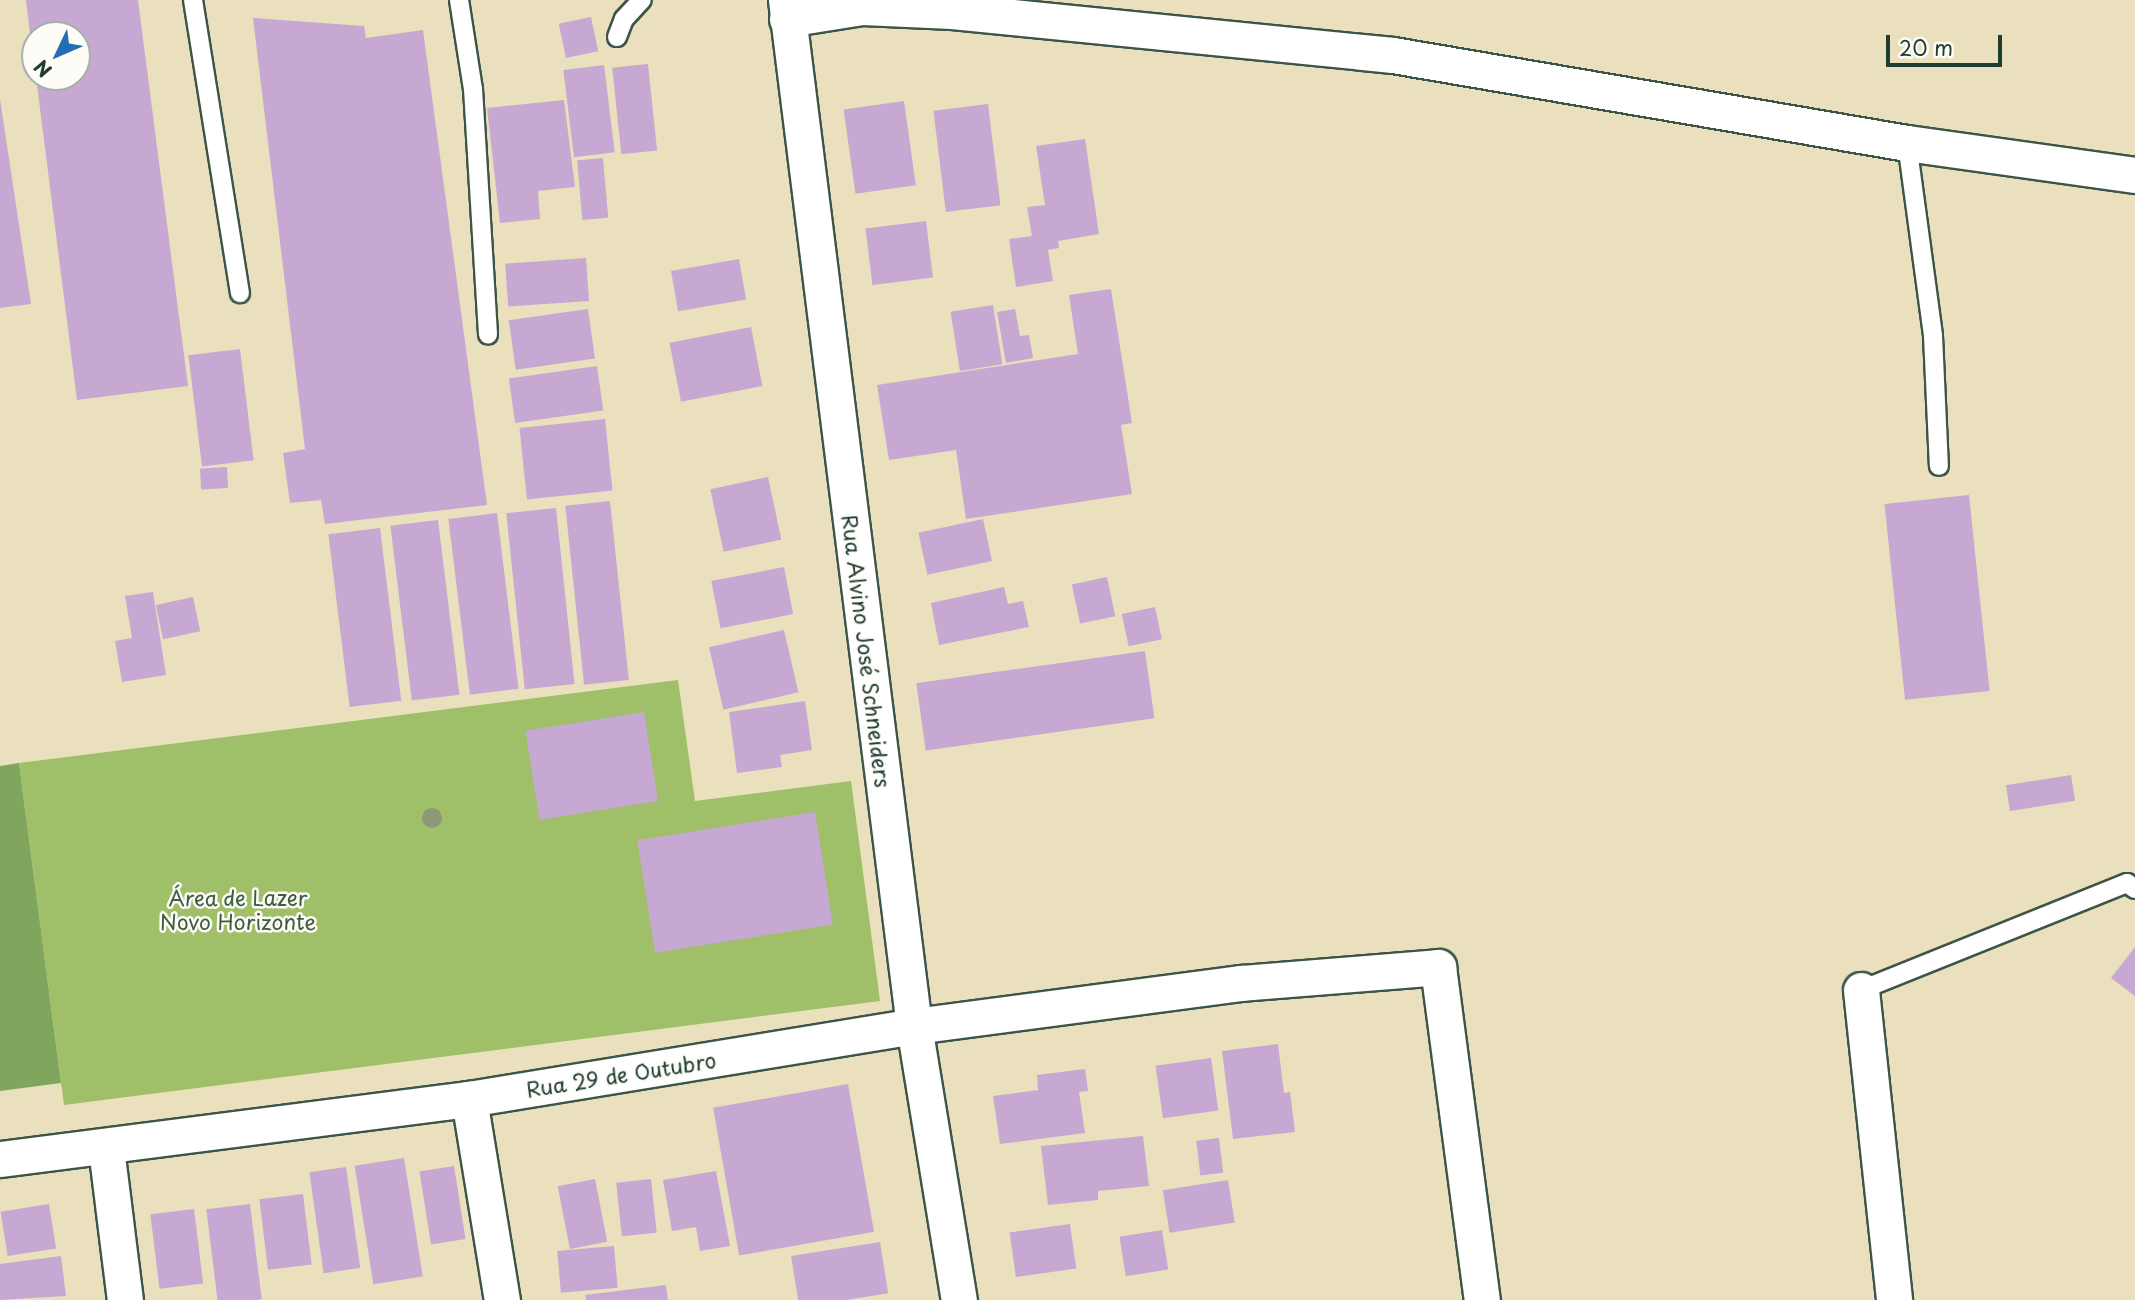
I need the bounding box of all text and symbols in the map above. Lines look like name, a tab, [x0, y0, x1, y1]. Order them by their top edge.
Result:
north arrow	[21, 21, 91, 91]
scale bar	[1890, 21, 2006, 65]
text: 20 m	[1899, 31, 1953, 63]
text: N	[27, 54, 58, 84]
street label: Rua Alvino José Schneiders	[838, 512, 896, 790]
park label: Área de Lazer Novo Horizonte	[161, 884, 315, 934]
street label: Rua 29 de Outubro	[524, 1046, 718, 1102]

